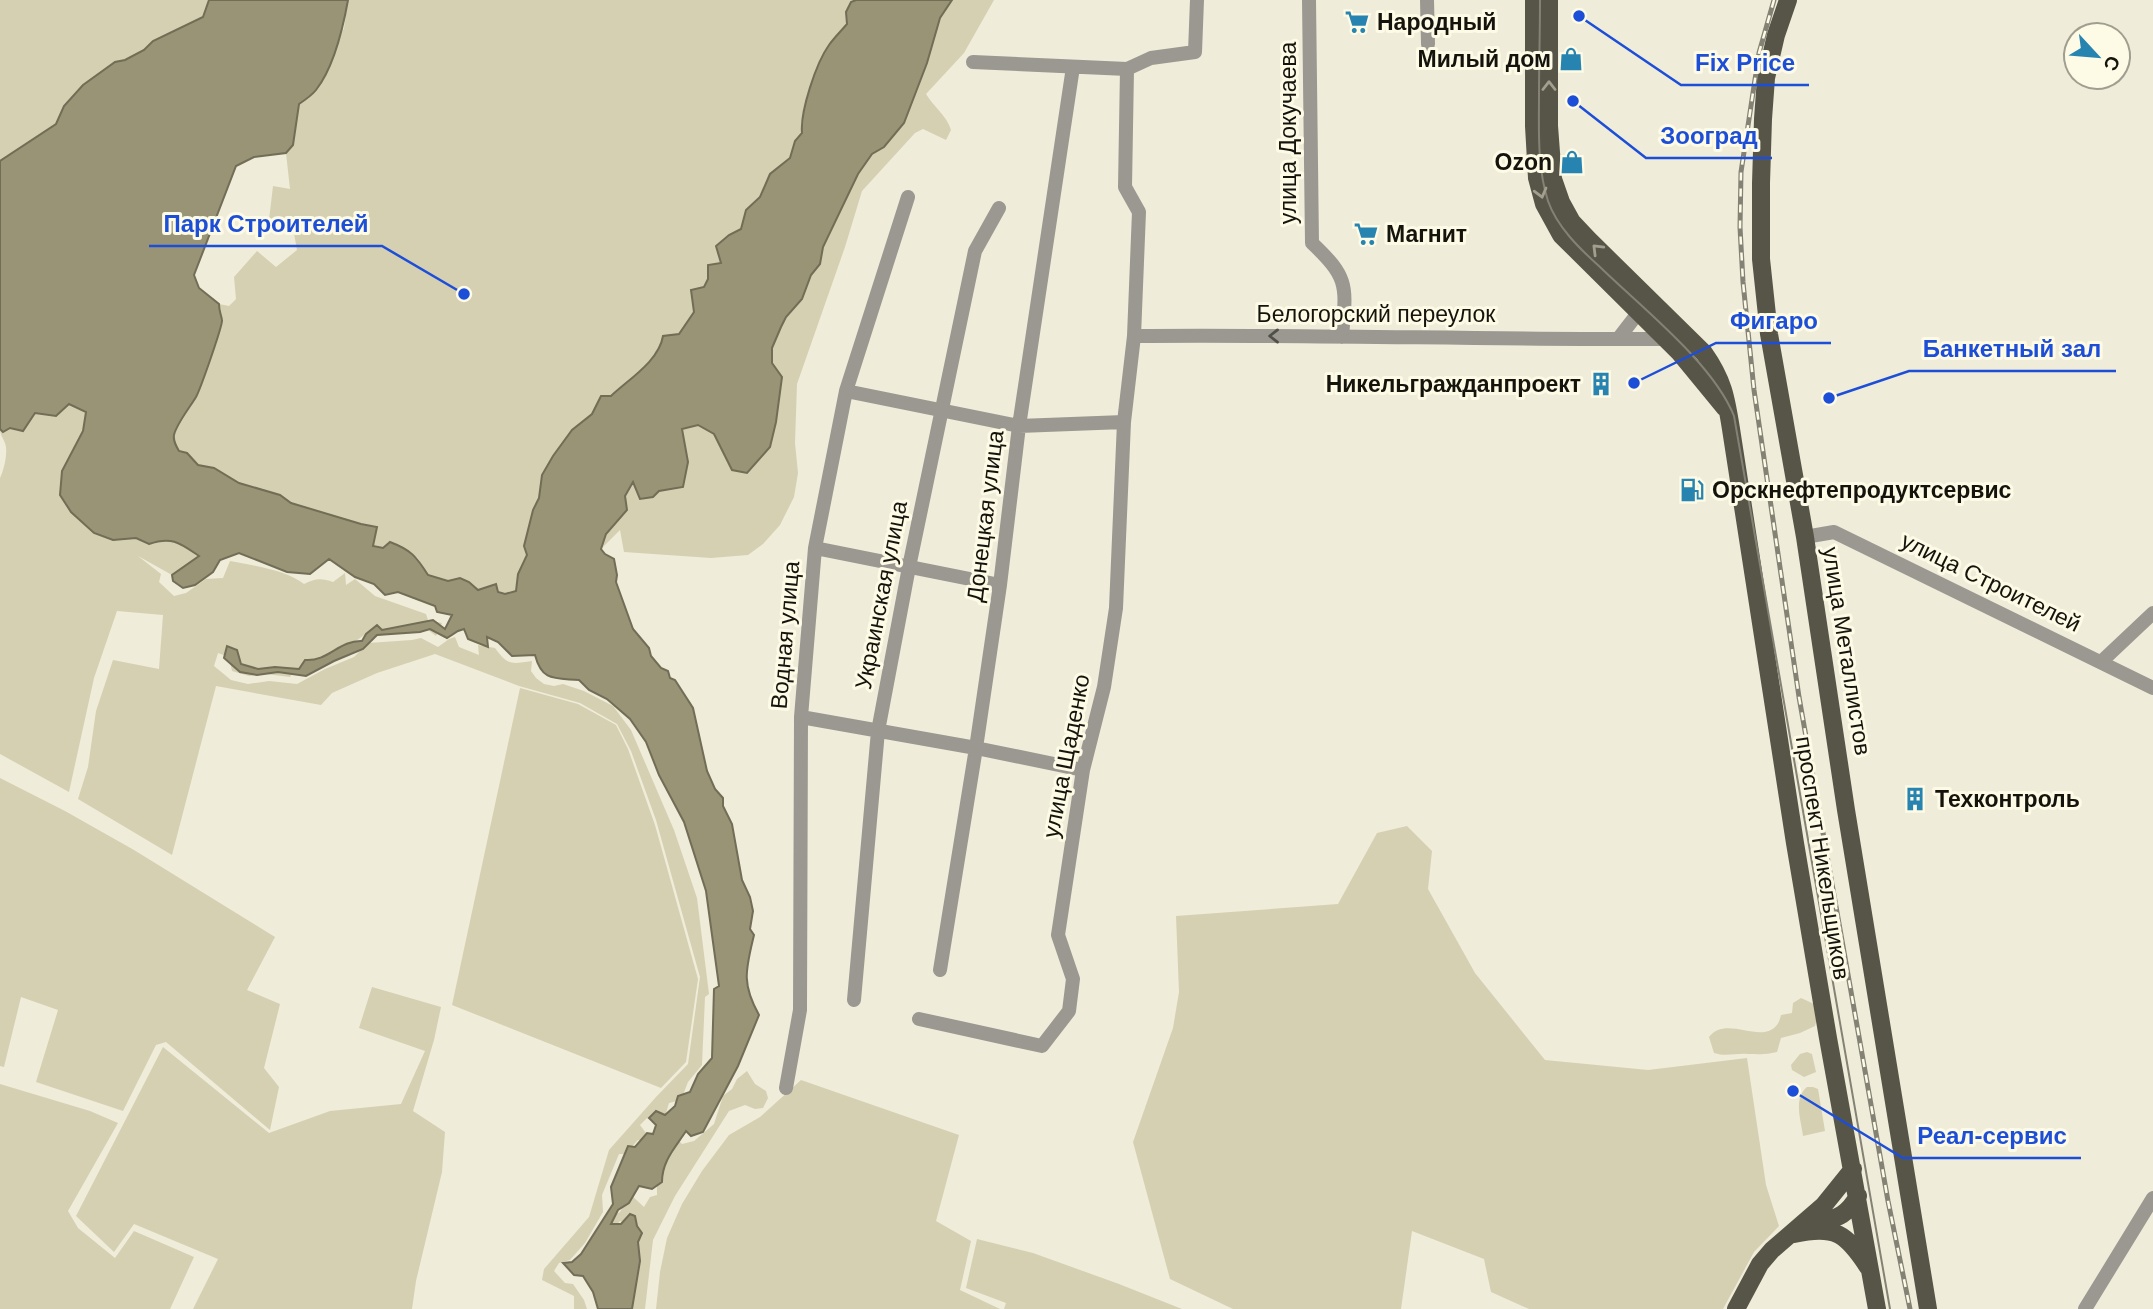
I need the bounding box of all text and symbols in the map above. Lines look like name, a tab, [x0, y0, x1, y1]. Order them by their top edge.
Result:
supermarket icon: Народный	[1343, 8, 1371, 36]
place label: Народный	[1377, 9, 1496, 35]
north arrow	[2062, 21, 2132, 91]
callout: Fix Price	[1681, 40, 1809, 85]
street label: улица Докучаева	[1275, 42, 1301, 224]
shop icon: Милый дом	[1557, 45, 1585, 73]
place label: Милый дом	[1418, 46, 1551, 72]
text: Fix Price	[1695, 49, 1795, 76]
text: С	[2099, 52, 2124, 74]
one-way arrow	[1541, 81, 1557, 91]
callout: Зооград	[1646, 113, 1772, 158]
text: Зооград	[1660, 122, 1758, 149]
shop icon: Ozon	[1558, 148, 1586, 176]
place label: Ozon	[1495, 149, 1552, 175]
one-way arrow	[1533, 187, 1547, 199]
callout: Парк Строителей	[149, 201, 382, 246]
text: Парк Строителей	[163, 210, 369, 237]
supermarket icon: Магнит	[1352, 220, 1380, 248]
place label: Магнит	[1386, 221, 1467, 247]
one-way arrow	[1593, 244, 1606, 257]
callout: Фигаро	[1716, 298, 1831, 343]
street label: Белогорский переулок	[1257, 301, 1496, 327]
text: Фигаро	[1730, 307, 1818, 334]
callout: Банкетный зал	[1909, 326, 2116, 371]
one-way arrow	[1268, 328, 1278, 344]
text: Банкетный зал	[1923, 335, 2101, 362]
building icon: Никельгражданпроект	[1587, 370, 1615, 398]
place label: Никельгражданпроект	[1326, 371, 1581, 397]
street label: Донецкая улица	[962, 428, 1008, 603]
fuel station icon: Орскнефтепродуктсервис	[1678, 476, 1706, 504]
place label: Орскнефтепродуктсервис	[1712, 477, 2012, 503]
street label: Украинская улица	[850, 498, 912, 692]
street label: улица Строителей	[1897, 527, 2085, 637]
street label: улица Металлистов	[1818, 545, 1876, 757]
street label: Водная улица	[766, 560, 804, 710]
street label: улица Щаденко	[1037, 672, 1095, 840]
street label: проспект Никельщиков	[1791, 734, 1855, 982]
building icon: Техконтроль	[1901, 785, 1929, 813]
place label: Техконтроль	[1935, 786, 2080, 812]
callout: Реал-сервис	[1903, 1113, 2081, 1158]
text: Реал-сервис	[1917, 1122, 2067, 1149]

